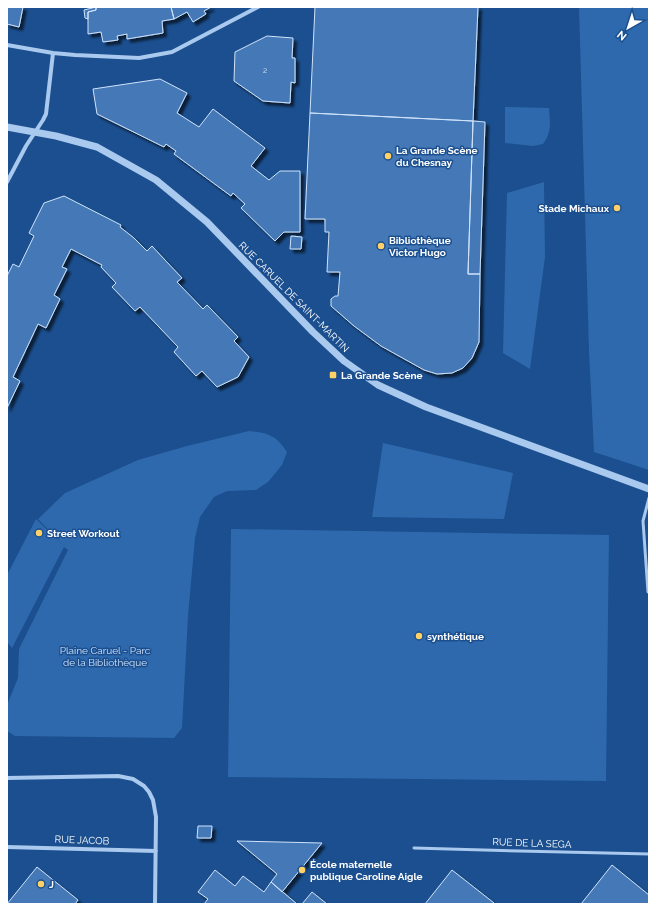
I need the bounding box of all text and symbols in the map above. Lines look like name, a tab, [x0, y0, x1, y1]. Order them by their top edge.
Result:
north arrow	[608, 8, 648, 48]
text: N	[615, 28, 629, 43]
house number: 2	[263, 65, 267, 75]
place label: La Grande Scène du Chesnay	[396, 145, 477, 168]
marker: La Grande Scène du Chesnay	[383, 151, 393, 161]
place label: Stade Michaux	[538, 203, 610, 214]
marker: Stade Michaux	[612, 203, 622, 213]
place label: Bibliothèque Victor Hugo	[389, 235, 451, 258]
street label: RUE CARUEL DE SAINT-MARTIN	[237, 240, 351, 354]
marker: Bibliothèque Victor Hugo	[376, 241, 386, 251]
marker: La Grande Scène	[328, 370, 338, 380]
place label: La Grande Scène	[341, 370, 422, 381]
marker: Street Workout	[34, 528, 44, 538]
place label: Street Workout	[47, 528, 120, 539]
marker: synthétique	[414, 631, 424, 641]
place label: synthétique	[427, 631, 484, 642]
park label: Plaine Caruel - Parc de la Bibliothèque	[60, 645, 151, 668]
street label: RUE JACOB	[55, 834, 110, 846]
street label: RUE DE LA SEGA	[492, 836, 572, 850]
place label: École maternelle publique Caroline Aigle	[310, 859, 423, 882]
marker: École maternelle publique Caroline Aigle	[297, 865, 307, 875]
marker: J	[36, 879, 46, 889]
place label: J	[49, 879, 54, 890]

